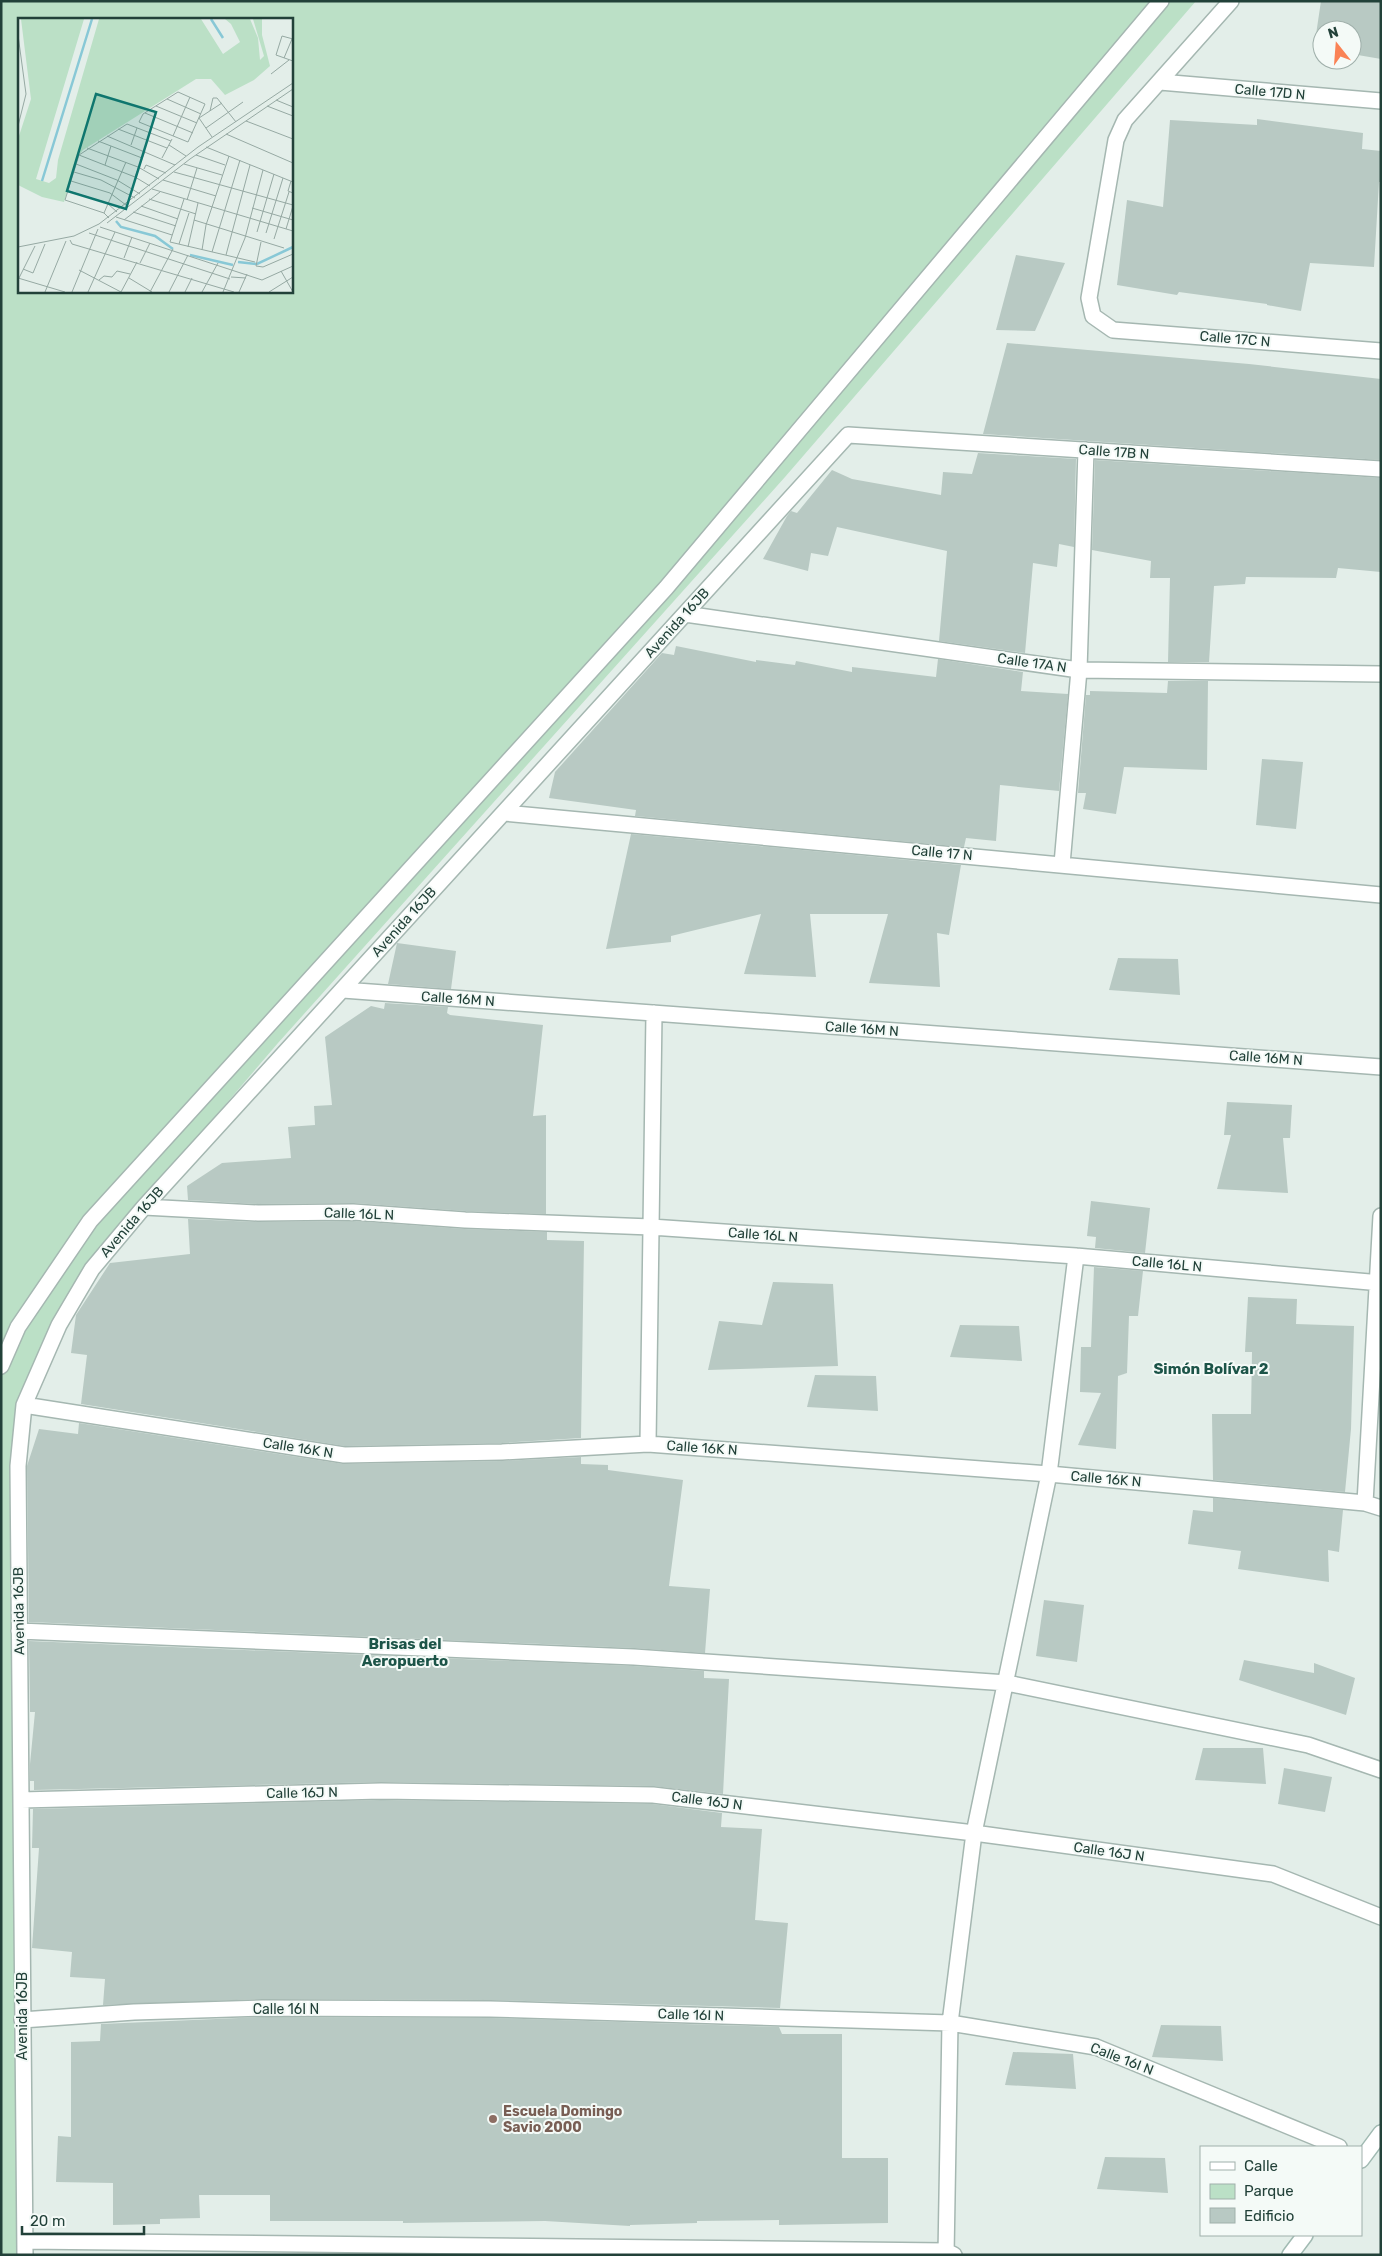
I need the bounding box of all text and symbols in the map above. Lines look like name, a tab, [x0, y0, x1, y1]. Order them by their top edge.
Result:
inset map	[18, 18, 292, 292]
north arrow	[1312, 20, 1362, 70]
text: N	[1326, 23, 1341, 43]
street label: Calle 17D N	[1234, 80, 1306, 104]
street label: Calle 17C N	[1199, 327, 1271, 351]
street label: Calle 17B N	[1078, 441, 1150, 463]
street label: Avenida 16JB	[641, 584, 713, 662]
street label: Calle 17A N	[996, 650, 1068, 676]
street label: Calle 17 N	[911, 842, 973, 864]
street label: Avenida 16JB	[368, 883, 440, 961]
street label: Calle 16M N	[421, 988, 495, 1010]
street label: Calle 16M N	[825, 1018, 899, 1040]
street label: Calle 16M N	[1229, 1047, 1303, 1069]
street label: Avenida 16JB	[97, 1183, 167, 1261]
street label: Calle 16L N	[324, 1204, 394, 1224]
street label: Calle 16L N	[727, 1224, 799, 1246]
street label: Calle 16L N	[1131, 1252, 1203, 1276]
district label: Simón Bolívar 2	[1153, 1360, 1269, 1378]
street label: Calle 16K N	[262, 1434, 334, 1462]
street label: Calle 16K N	[666, 1437, 738, 1459]
street label: Calle 16K N	[1070, 1467, 1142, 1491]
street label: Avenida 16JB	[10, 1567, 28, 1655]
district label: Brisas del Aeropuerto	[362, 1635, 448, 1670]
street label: Calle 16J N	[266, 1784, 338, 1802]
street label: Calle 16J N	[670, 1788, 744, 1814]
street label: Calle 16J N	[1072, 1839, 1146, 1865]
street label: Avenida 16JB	[14, 1972, 31, 2060]
street label: Calle 16I N	[253, 2001, 319, 2018]
street label: Calle 16I N	[657, 2005, 725, 2025]
street label: Calle 16I N	[1088, 2039, 1156, 2079]
place label: Escuela Domingo Savio 2000	[503, 2103, 622, 2136]
marker: Escuela Domingo Savio 2000	[487, 2113, 499, 2125]
legend	[1200, 2146, 1362, 2236]
text: Calle	[1244, 2157, 1278, 2175]
text: Parque	[1244, 2182, 1294, 2200]
scale bar	[22, 2204, 145, 2236]
text: Edificio	[1244, 2207, 1294, 2225]
text: 20 m	[30, 2212, 65, 2230]

